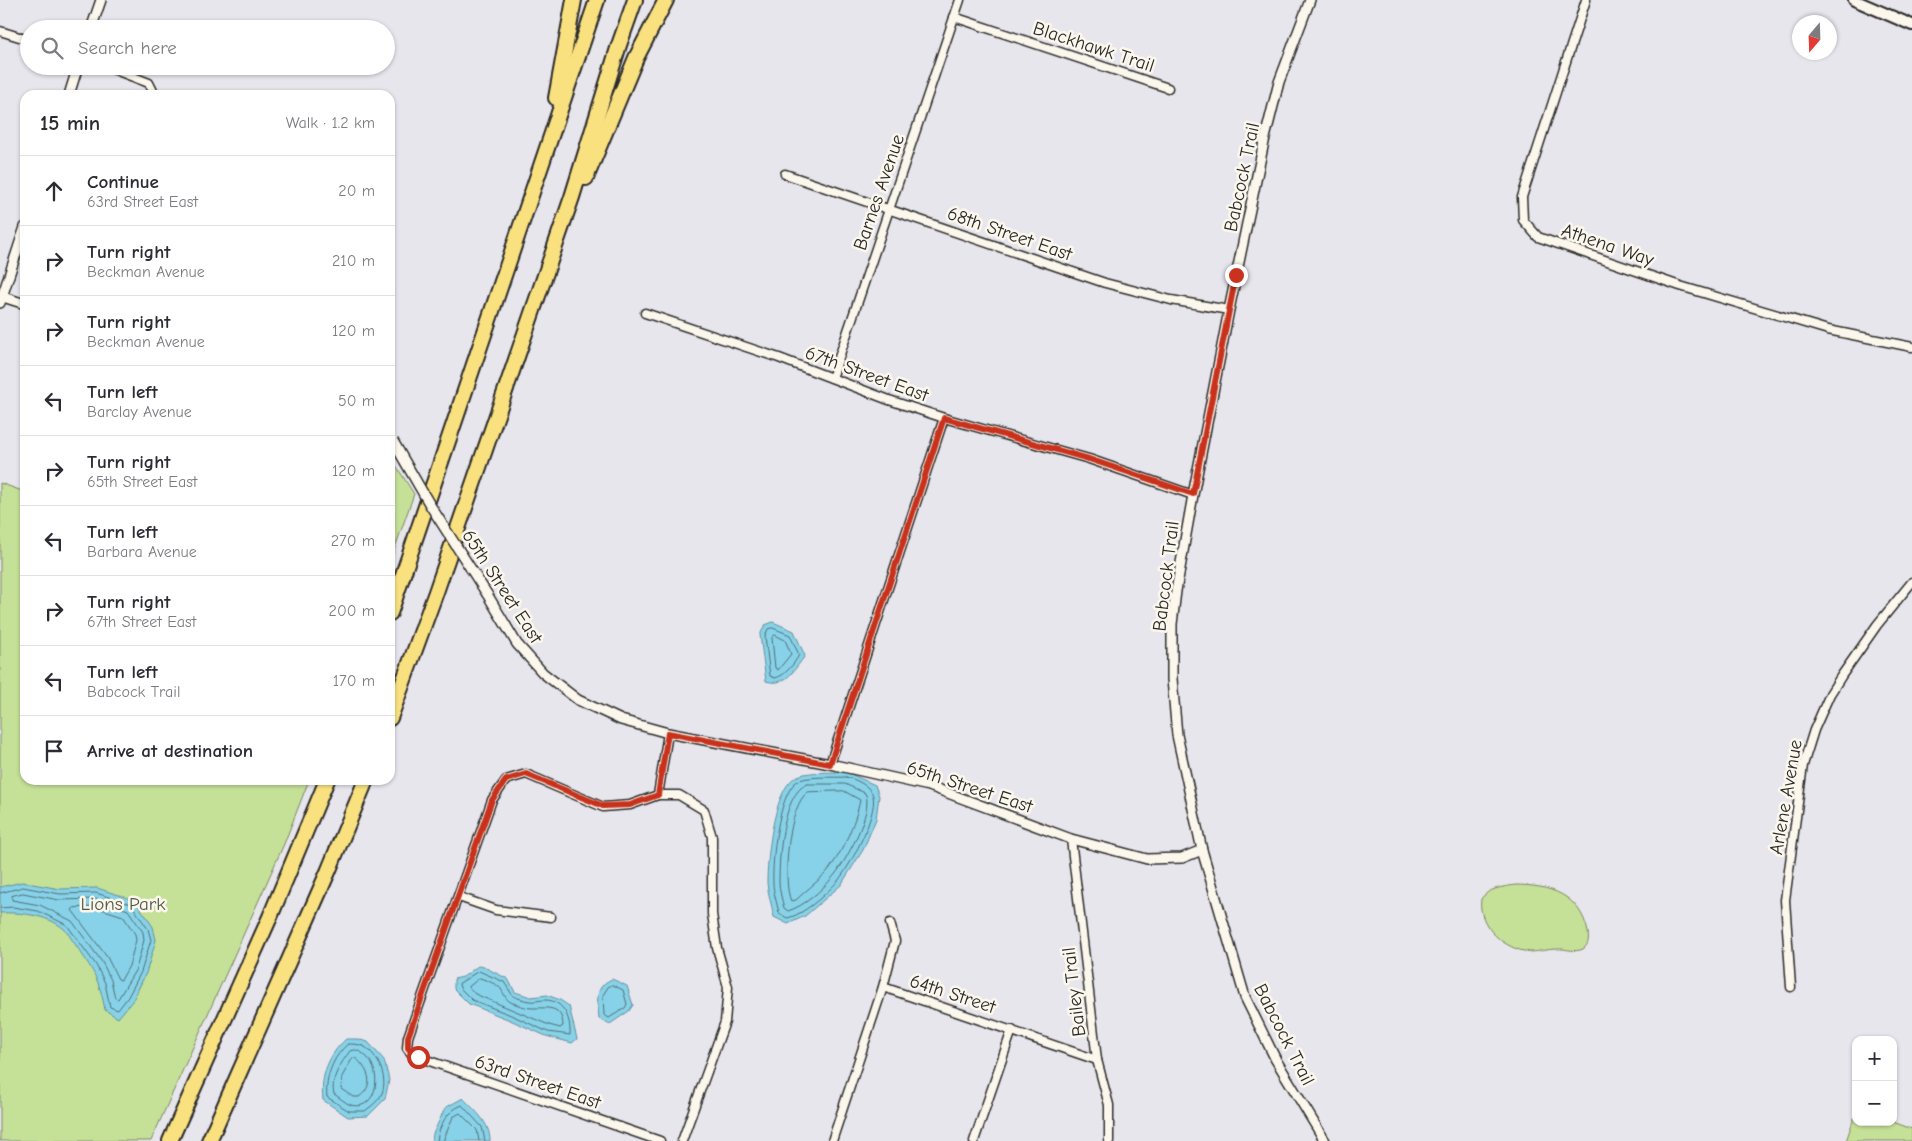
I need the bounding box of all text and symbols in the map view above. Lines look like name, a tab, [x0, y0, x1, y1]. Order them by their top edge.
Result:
north arrow	[1792, 15, 1837, 60]
street label: Blackhawk Trail	[1030, 17, 1157, 77]
search box	[20, 20, 395, 75]
icon: search	[38, 34, 66, 62]
text: Search here	[78, 37, 177, 59]
text: 15 min	[40, 111, 100, 135]
text: Walk · 1.2 km	[286, 114, 375, 132]
street label: Babcock Trail	[1220, 121, 1264, 234]
street label: Barnes Avenue	[849, 131, 909, 253]
text: Continue	[87, 171, 159, 193]
icon: ahead	[40, 177, 68, 205]
text: 20 m	[338, 182, 375, 200]
text: 63rd Street East	[87, 193, 198, 211]
street label: 68th Street East	[944, 202, 1076, 266]
street label: Athena Way	[1559, 219, 1657, 271]
text: Turn right	[87, 241, 171, 263]
icon: right	[40, 247, 68, 275]
text: 210 m	[332, 252, 375, 270]
text: Beckman Avenue	[87, 263, 205, 281]
route end	[1225, 264, 1248, 287]
text: Turn right	[87, 311, 171, 333]
icon: right	[40, 317, 68, 345]
text: 120 m	[332, 322, 375, 340]
text: Beckman Avenue	[87, 333, 205, 351]
street label: 67th Street East	[802, 341, 932, 407]
text: Turn left	[87, 381, 158, 403]
icon: left	[40, 387, 68, 415]
text: 50 m	[338, 392, 375, 410]
text: Barclay Avenue	[87, 403, 192, 421]
text: Turn right	[87, 451, 171, 473]
icon: right	[40, 457, 68, 485]
text: 120 m	[332, 462, 375, 480]
text: 65th Street East	[87, 473, 197, 491]
street label: Babcock Trail	[1148, 520, 1184, 633]
text: Turn left	[87, 521, 158, 543]
street label: 65th Street East	[457, 526, 547, 648]
icon: left	[40, 527, 68, 555]
text: 270 m	[331, 532, 375, 550]
text: Barbara Avenue	[87, 543, 197, 561]
text: Turn right	[87, 591, 171, 613]
icon: right	[40, 597, 68, 625]
text: 200 m	[329, 602, 375, 620]
text: 67th Street East	[87, 613, 196, 631]
text: Turn left	[87, 661, 158, 683]
icon: left	[40, 667, 68, 695]
text: 170 m	[333, 672, 375, 690]
text: Babcock Trail	[87, 683, 181, 701]
icon: arrive	[40, 737, 68, 765]
street label: Arlene Avenue	[1765, 738, 1807, 856]
text: Arrive at destination	[87, 740, 253, 762]
street label: 65th Street East	[904, 756, 1036, 818]
park label: Lions Park	[80, 893, 166, 915]
street label: Bailey Trail	[1058, 946, 1090, 1038]
street label: 64th Street	[907, 970, 999, 1018]
street label: Babcock Trail	[1249, 980, 1319, 1089]
map controls	[1852, 1036, 1897, 1126]
button: +	[1852, 1036, 1897, 1081]
route start	[407, 1046, 430, 1069]
street label: 63rd Street East	[472, 1050, 604, 1114]
button: −	[1852, 1081, 1897, 1126]

